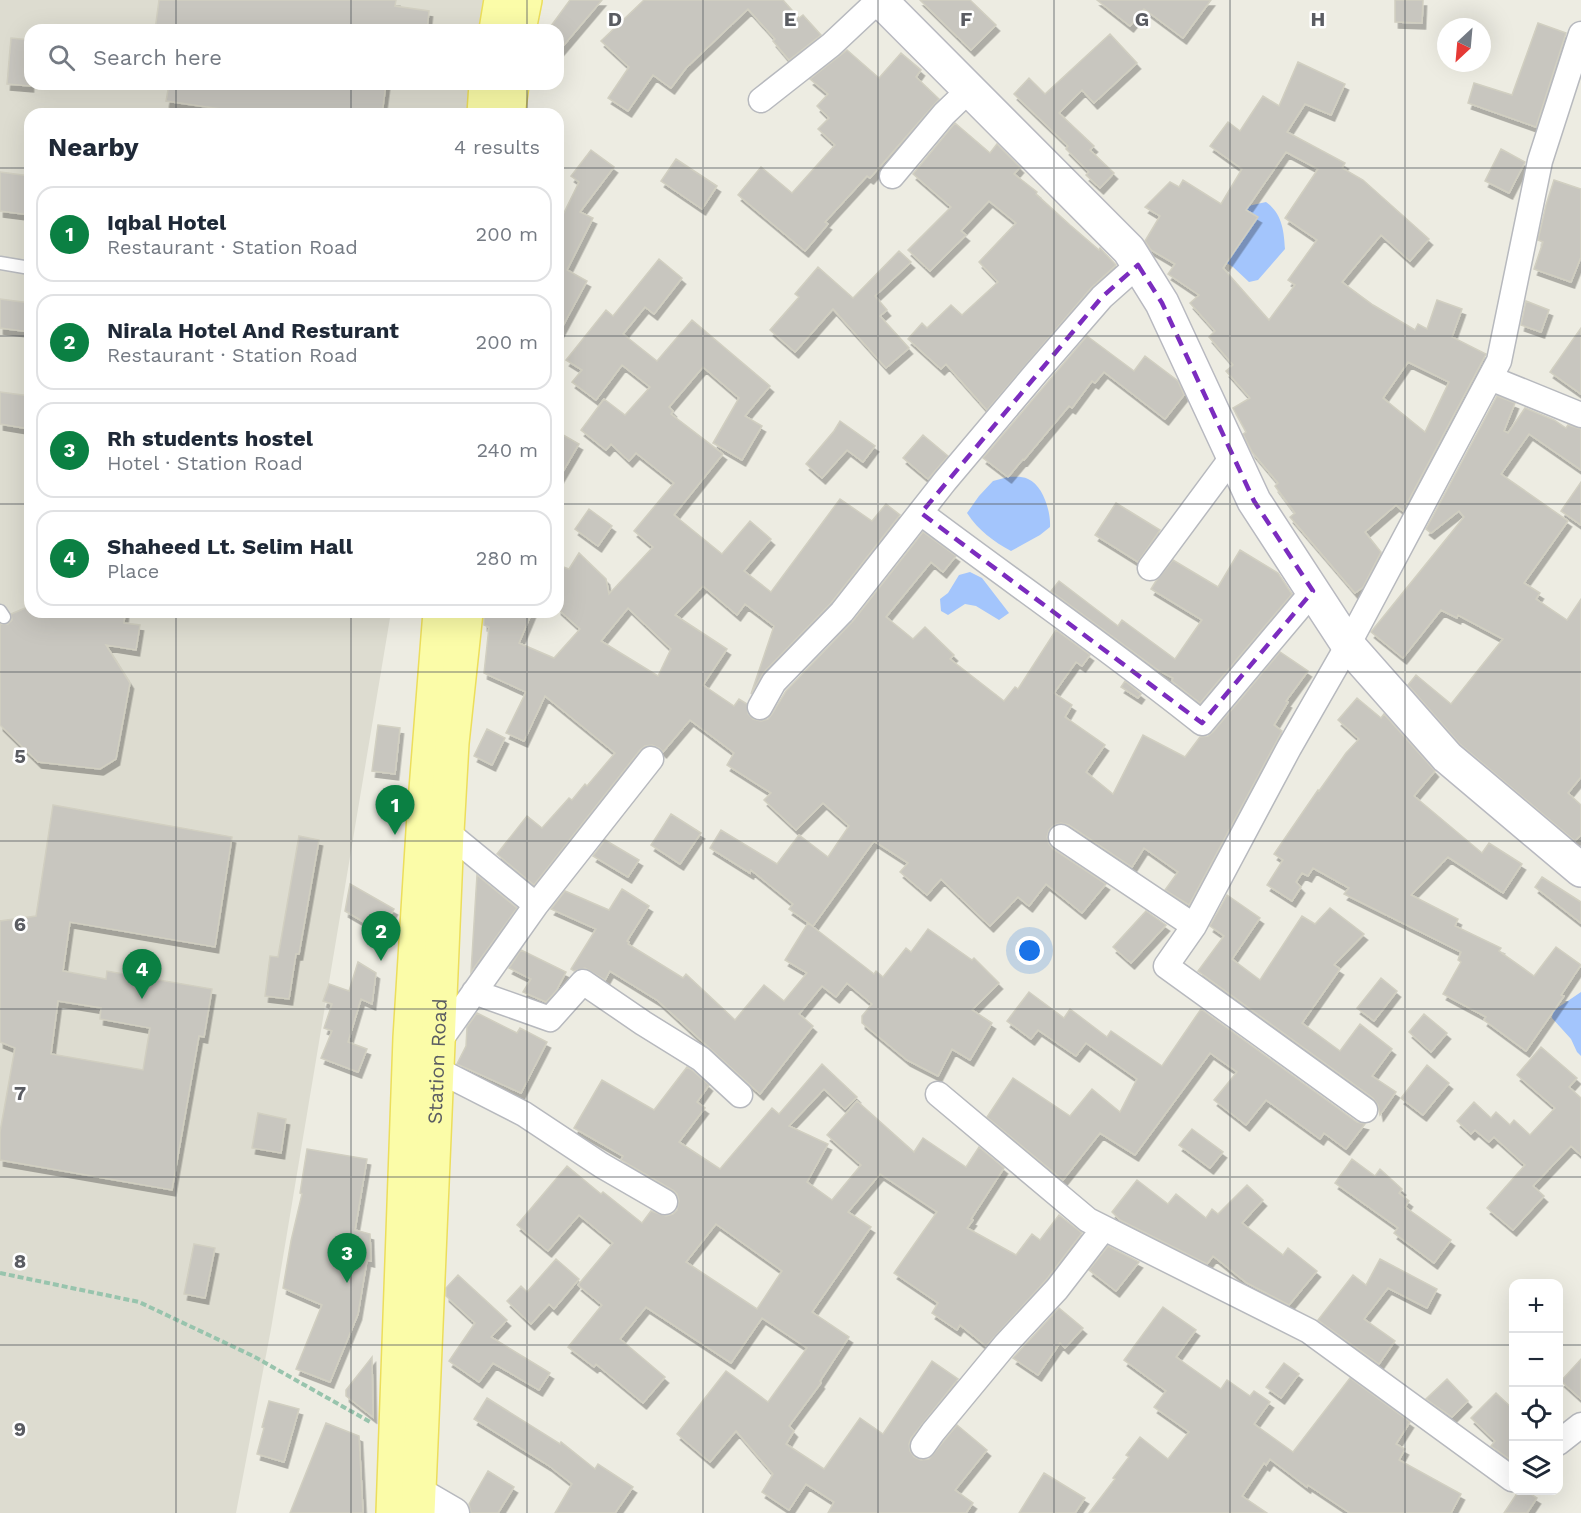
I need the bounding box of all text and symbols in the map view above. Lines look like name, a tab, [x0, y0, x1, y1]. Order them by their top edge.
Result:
text: D	[608, 7, 622, 31]
text: E	[784, 7, 796, 31]
text: F	[960, 7, 972, 31]
text: G	[1135, 7, 1149, 31]
text: H	[1311, 7, 1325, 31]
north arrow	[1437, 18, 1491, 72]
search box	[24, 24, 564, 90]
icon: search	[45, 41, 78, 74]
text: Search here	[93, 45, 222, 70]
text: Nearby	[48, 132, 139, 162]
text: 4 results	[454, 135, 540, 159]
text: Iqbal Hotel	[107, 210, 226, 235]
text: 1	[65, 222, 74, 246]
text: 200 m	[476, 222, 538, 246]
text: Restaurant · Station Road	[107, 235, 358, 259]
text: Nirala Hotel And Resturant	[107, 318, 399, 343]
text: 2	[64, 330, 75, 354]
text: 200 m	[476, 330, 538, 354]
text: Restaurant · Station Road	[107, 343, 358, 367]
text: Rh students hostel	[107, 426, 313, 451]
text: 3	[64, 438, 75, 462]
text: 240 m	[476, 438, 538, 462]
text: Hotel · Station Road	[107, 451, 303, 475]
text: Shaheed Lt. Selim Hall	[107, 534, 353, 559]
text: 4	[63, 546, 76, 570]
text: 280 m	[476, 546, 538, 570]
text: Place	[107, 559, 159, 583]
text: 5	[14, 744, 26, 768]
pin: 1	[376, 786, 414, 835]
text: 6	[14, 912, 26, 936]
pin: 2	[362, 912, 400, 961]
your location	[1015, 936, 1044, 965]
pin: 4	[122, 950, 162, 999]
street label: Station Road	[423, 998, 452, 1125]
text: 7	[14, 1081, 26, 1105]
pin: 3	[328, 1234, 366, 1283]
text: 8	[14, 1249, 26, 1273]
map controls	[1509, 1279, 1563, 1495]
button: +	[1509, 1279, 1563, 1333]
button: −	[1509, 1333, 1563, 1387]
button: locate	[1509, 1387, 1563, 1441]
text: 9	[14, 1417, 26, 1441]
button: layers	[1509, 1441, 1563, 1495]

